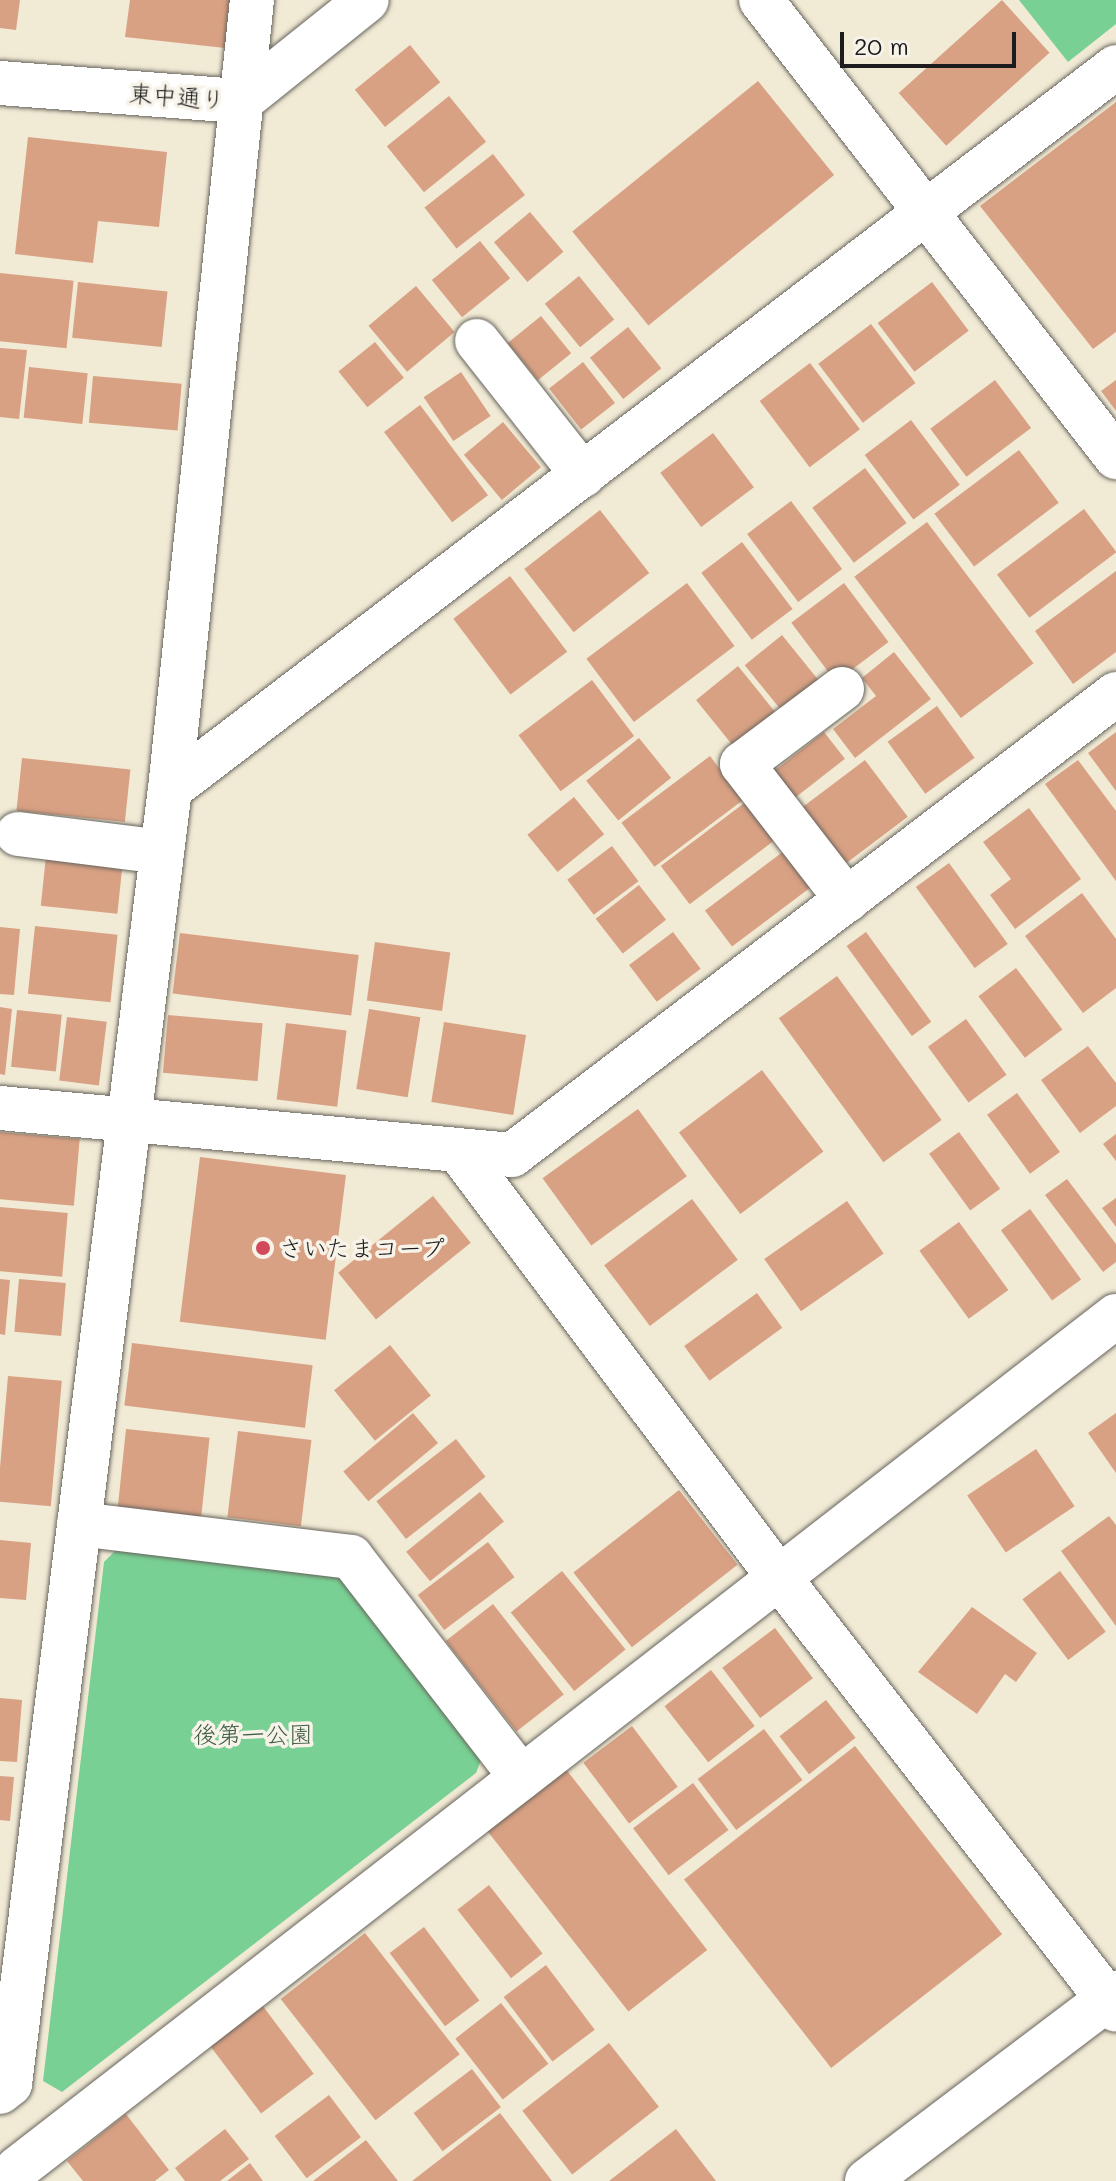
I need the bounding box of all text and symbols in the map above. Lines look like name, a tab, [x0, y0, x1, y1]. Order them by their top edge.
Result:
scale bar	[844, 16, 1020, 66]
text: 20 m	[854, 30, 909, 61]
street label: 東中通り	[128, 78, 226, 114]
place label: さいたまコープ	[279, 1234, 447, 1262]
marker: さいたまコープ	[254, 1239, 272, 1257]
park label: 後第一公園	[193, 1720, 313, 1748]

